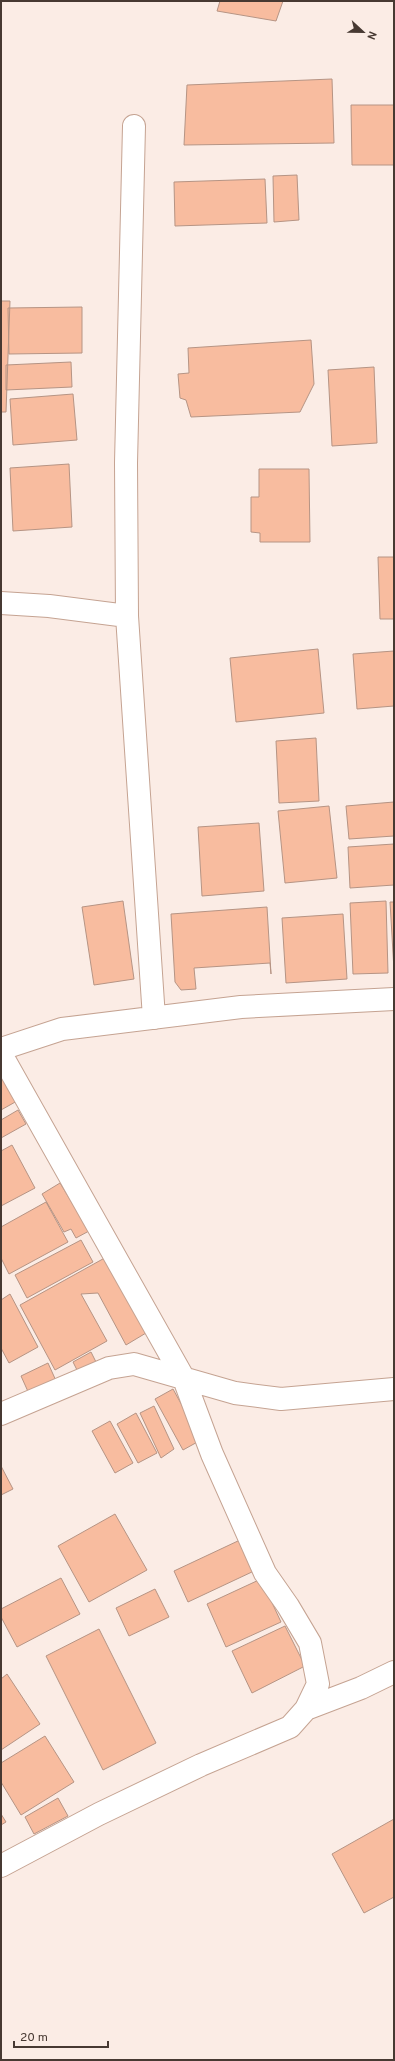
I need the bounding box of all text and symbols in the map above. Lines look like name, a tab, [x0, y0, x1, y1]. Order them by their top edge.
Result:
north arrow	[343, 12, 383, 52]
text: N	[363, 29, 379, 42]
scale bar	[14, 2023, 108, 2049]
text: 20 m	[20, 2030, 48, 2046]

